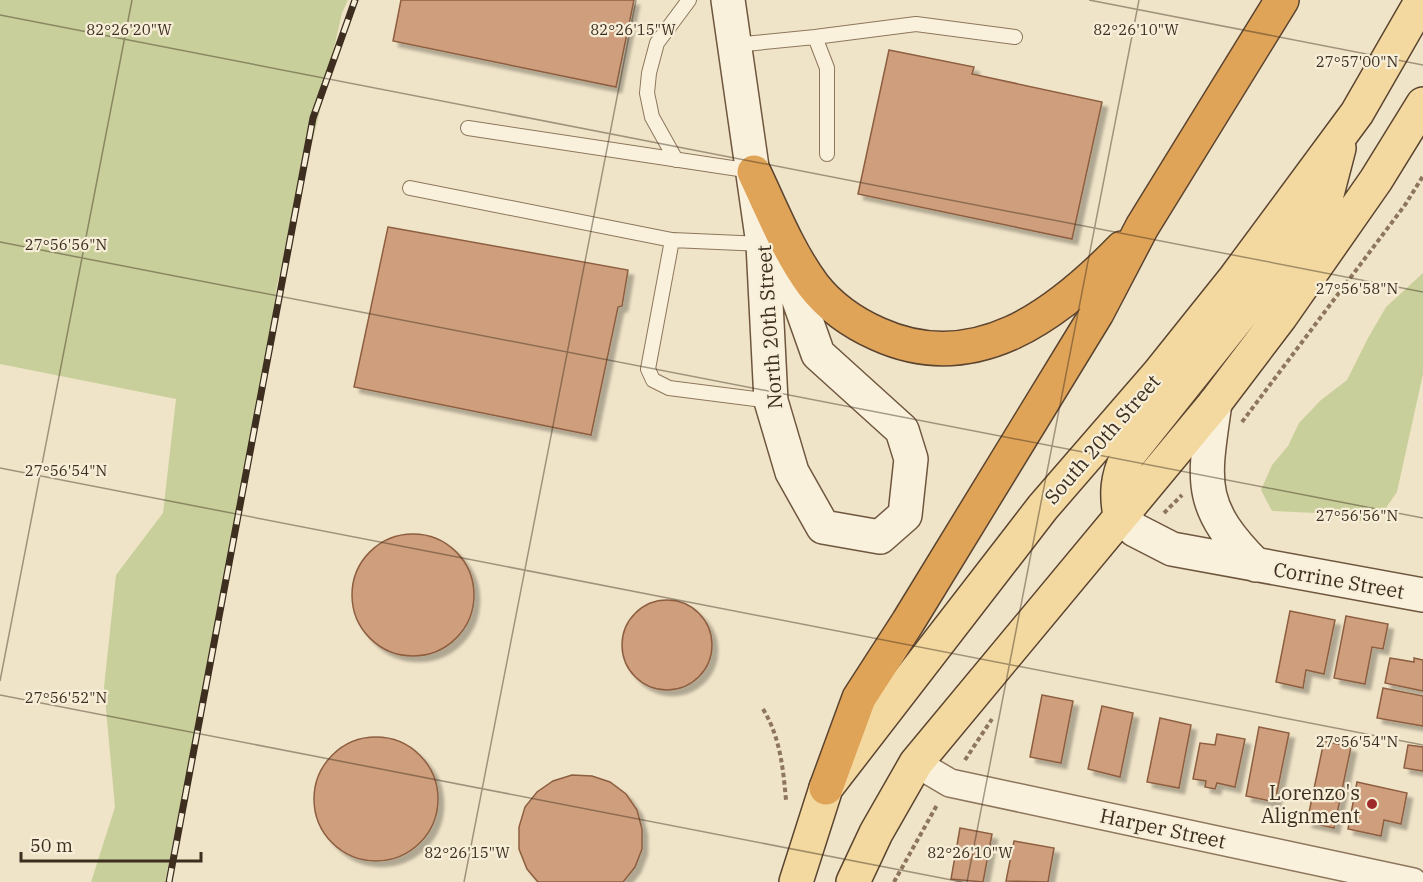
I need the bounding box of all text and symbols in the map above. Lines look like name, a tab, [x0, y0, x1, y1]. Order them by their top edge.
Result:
text: 82°26'20"W	[86, 20, 172, 39]
text: 82°26'15"W	[590, 20, 676, 39]
text: 82°26'10"W	[1093, 20, 1179, 39]
text: 27°57'00"N	[1316, 52, 1398, 71]
text: 27°56'56"N	[25, 235, 107, 254]
street label: North 20th Street	[750, 244, 788, 410]
text: 27°56'58"N	[1316, 279, 1398, 298]
street label: South 20th Street	[1038, 368, 1166, 510]
text: 27°56'54"N	[25, 461, 107, 480]
text: 27°56'56"N	[1316, 506, 1398, 525]
street label: Corrine Street	[1271, 555, 1407, 605]
text: 27°56'52"N	[25, 688, 107, 707]
text: 27°56'54"N	[1316, 732, 1398, 751]
place label: Lorenzo's Alignment	[1261, 779, 1360, 829]
marker: Lorenzo's Alignment	[1365, 797, 1379, 811]
street label: Harper Street	[1097, 801, 1229, 855]
scale bar	[21, 825, 201, 863]
text: 50 m	[30, 834, 73, 857]
text: 82°26'15"W	[424, 843, 510, 862]
text: 82°26'10"W	[927, 843, 1013, 862]

